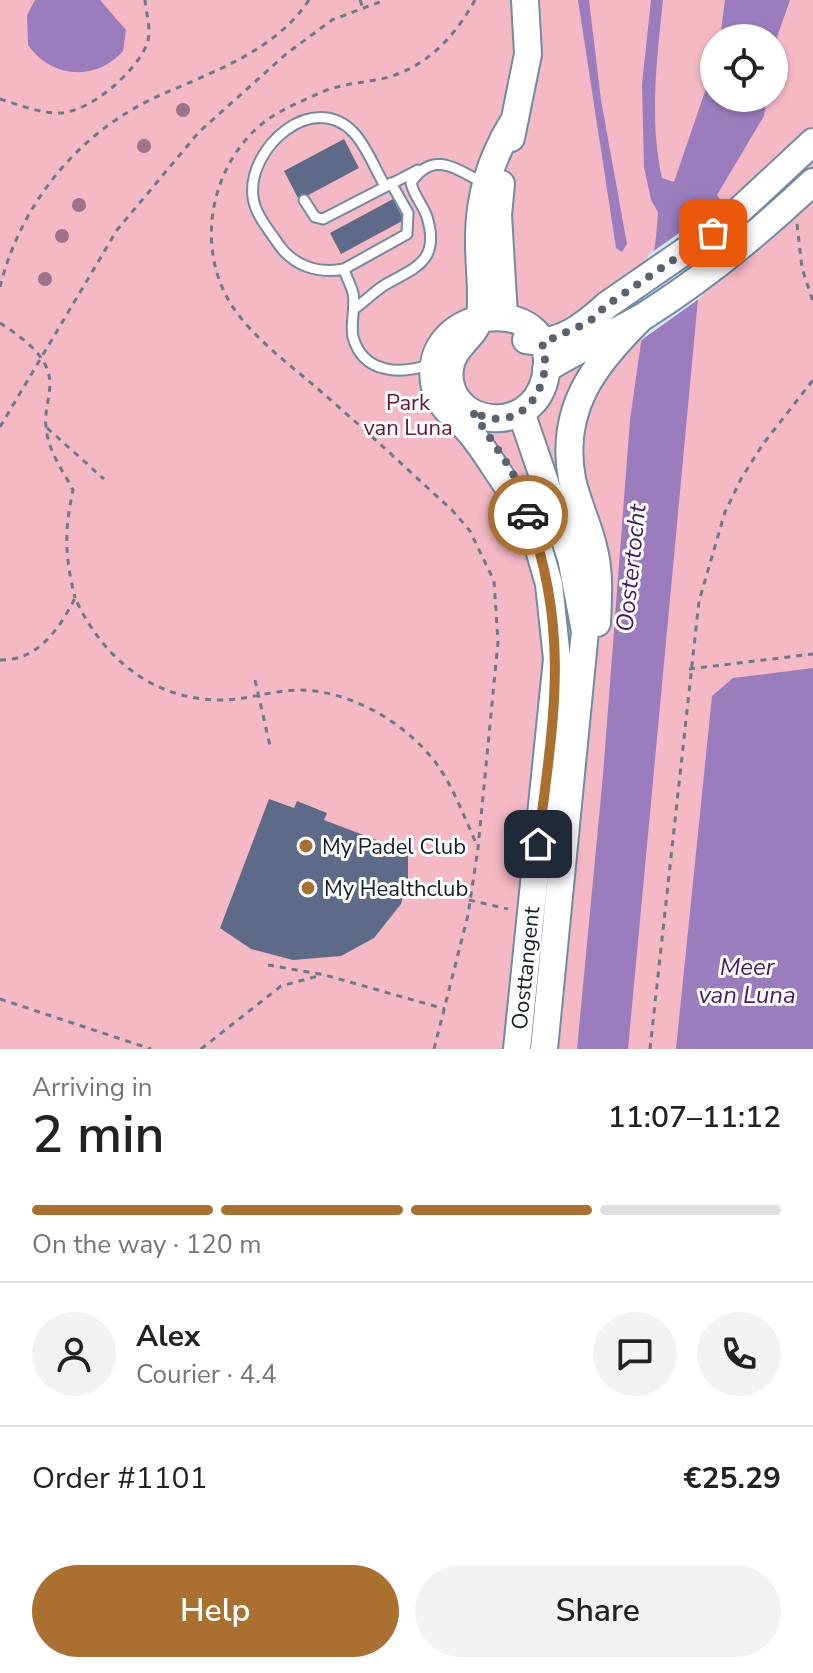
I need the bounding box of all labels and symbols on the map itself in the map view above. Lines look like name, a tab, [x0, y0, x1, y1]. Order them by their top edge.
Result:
pin	[679, 199, 747, 267]
park label: Park van Luna	[363, 388, 453, 443]
courier	[488, 475, 568, 555]
water label: Oostertocht	[608, 502, 654, 633]
pin	[504, 810, 572, 878]
place label: My Padel Club	[322, 832, 466, 862]
marker: My Padel Club	[297, 837, 315, 855]
place label: My Healthclub	[324, 874, 468, 904]
marker: My Healthclub	[299, 879, 317, 897]
street label: Oosttangent	[505, 905, 547, 1031]
water label: Meer van Luna	[698, 951, 796, 1011]

